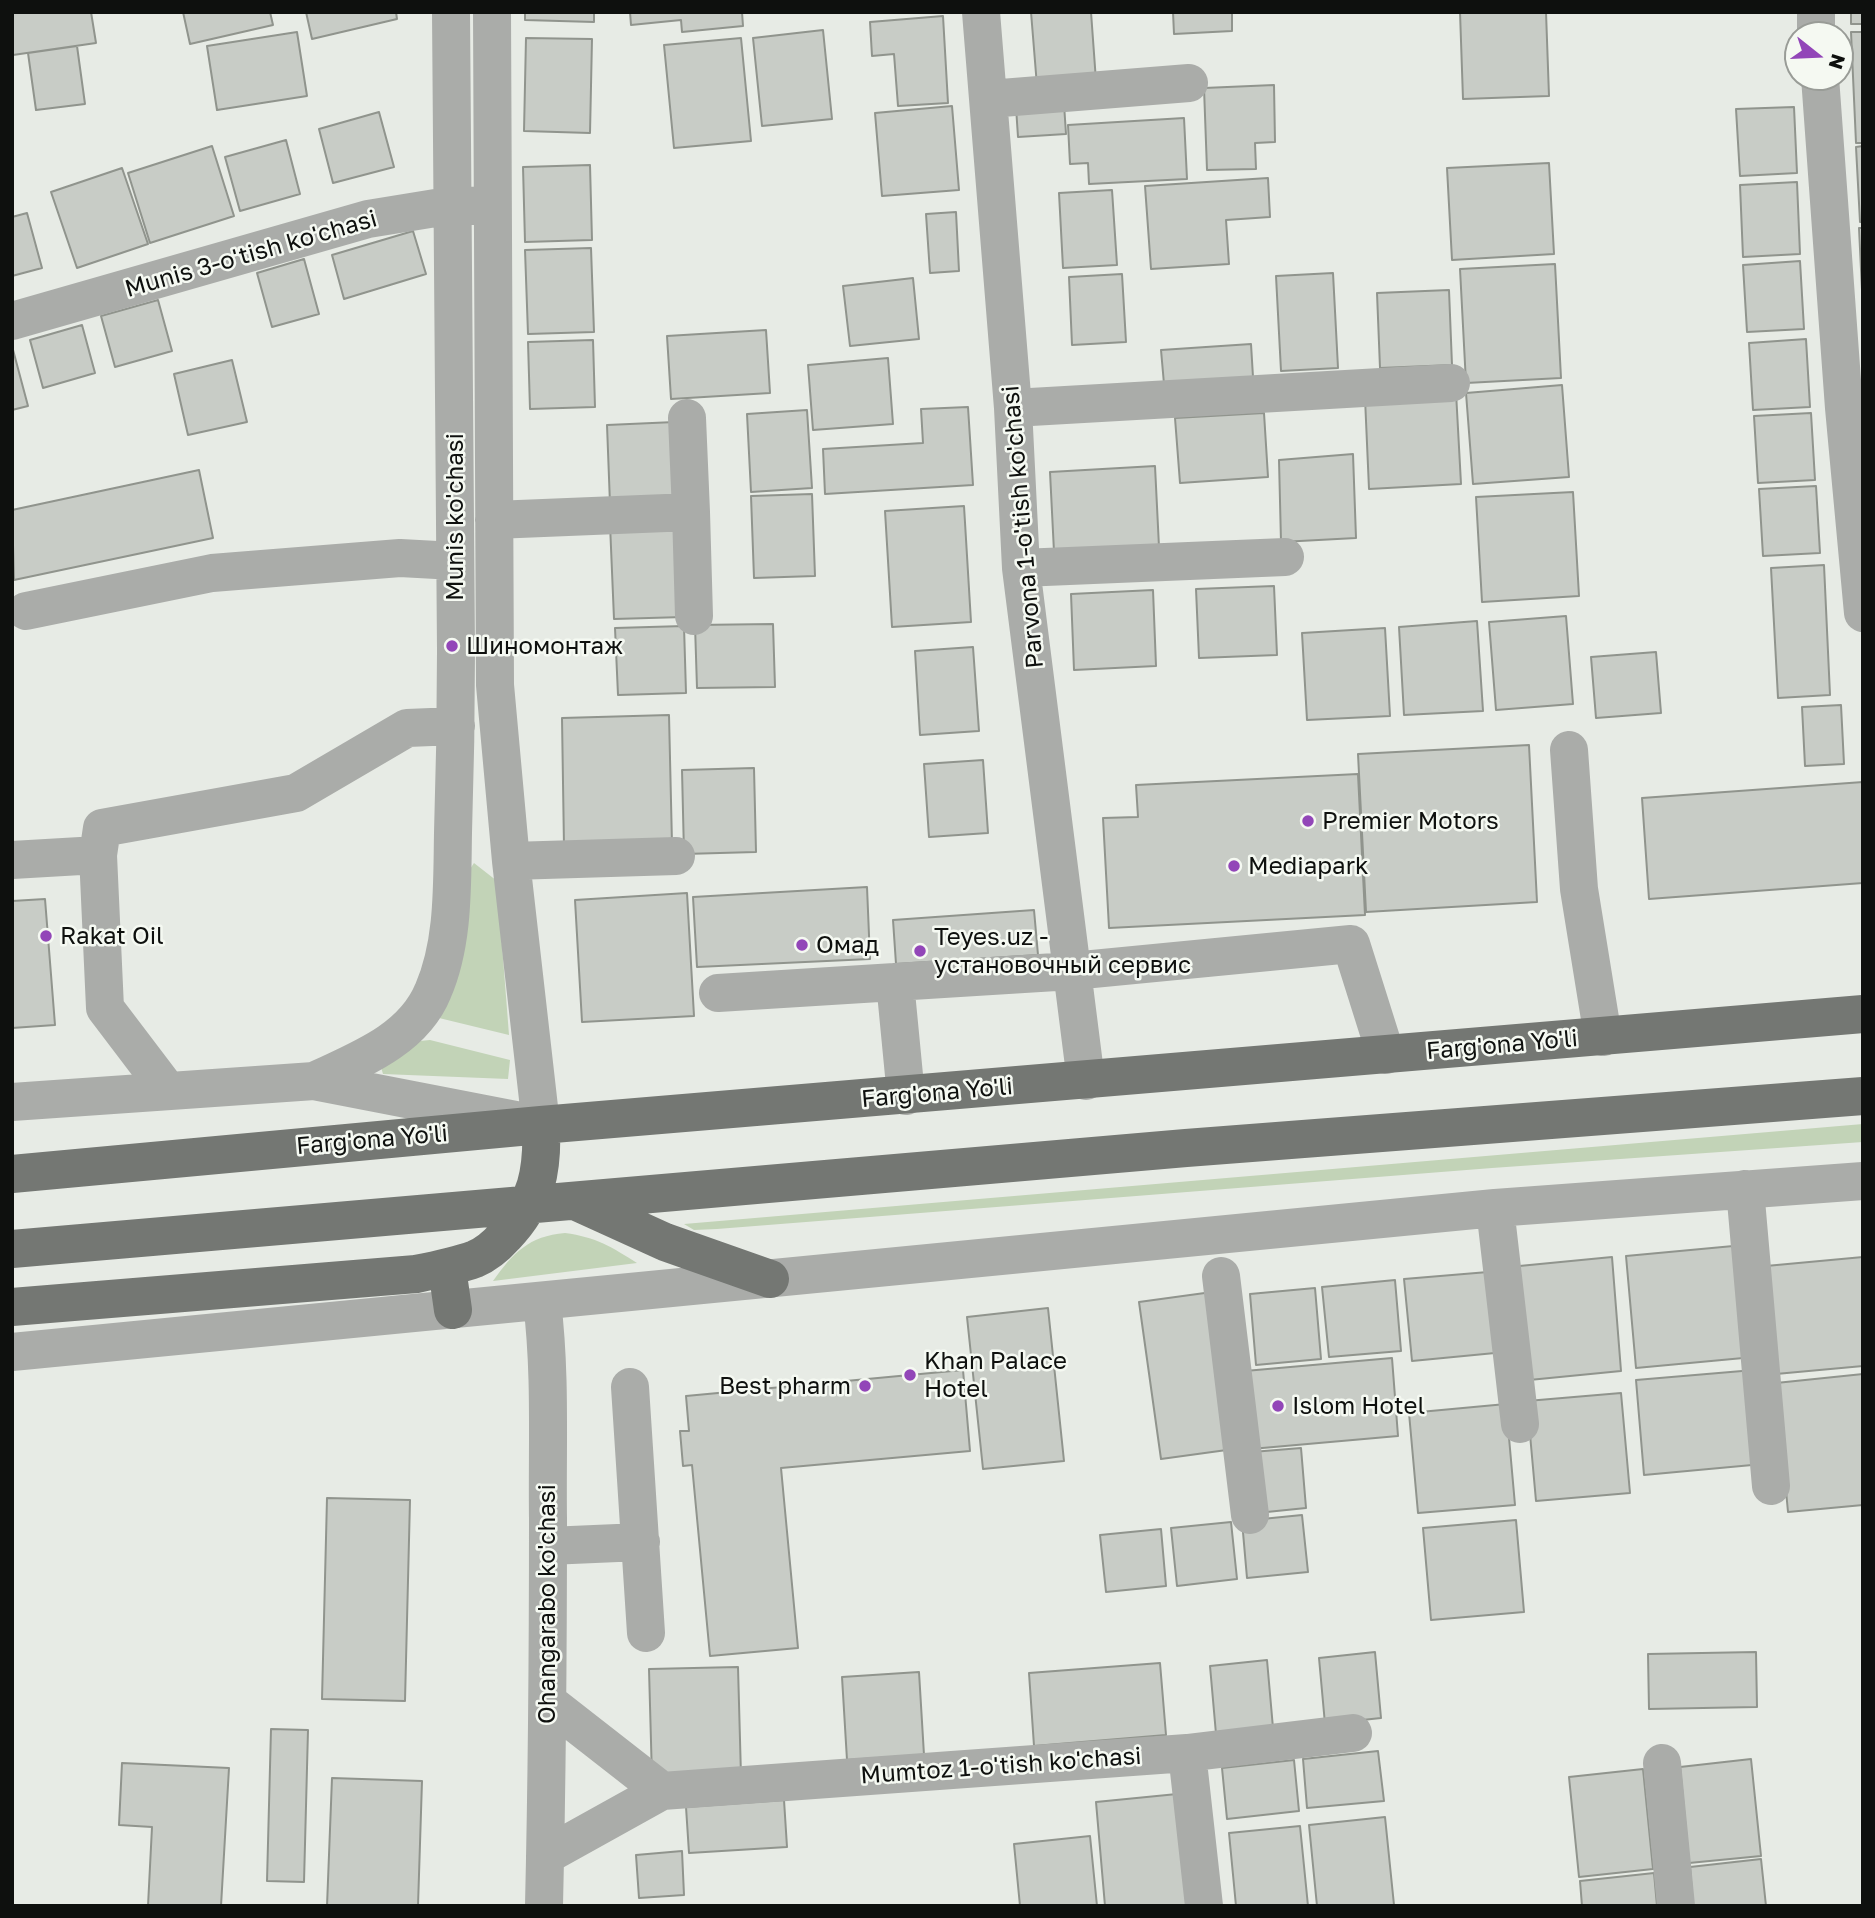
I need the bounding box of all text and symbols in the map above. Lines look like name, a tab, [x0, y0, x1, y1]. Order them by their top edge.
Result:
north arrow	[1784, 21, 1854, 91]
text: N	[1824, 52, 1851, 72]
street label: Munis 3-o'tish ko'chasi	[122, 204, 380, 304]
street label: Parvona 1-o'tish ko'chasi	[996, 384, 1050, 670]
street label: Munis ko'chasi	[441, 433, 469, 601]
place label: Шиномонтаж	[466, 632, 623, 660]
marker: Шиномонтаж	[444, 638, 460, 654]
place label: Premier Motors	[1322, 807, 1499, 835]
marker: Premier Motors	[1300, 813, 1316, 829]
place label: Mediapark	[1248, 852, 1369, 880]
marker: Mediapark	[1226, 858, 1242, 874]
place label: Rakat Oil	[60, 922, 164, 950]
place label: Teyes.uz - установочный сервис	[934, 923, 1191, 979]
marker: Rakat Oil	[38, 928, 54, 944]
place label: Омад	[816, 931, 879, 959]
marker: Омад	[794, 937, 810, 953]
marker: Teyes.uz - установочный сервис	[912, 943, 928, 959]
street label: Farg'ona Yo'li	[1425, 1024, 1579, 1066]
street label: Farg'ona Yo'li	[860, 1072, 1014, 1114]
street label: Farg'ona Yo'li	[295, 1119, 449, 1161]
place label: Khan Palace Hotel	[924, 1347, 1067, 1403]
marker: Khan Palace Hotel	[902, 1367, 918, 1383]
place label: Best pharm	[719, 1372, 851, 1400]
marker: Best pharm	[857, 1378, 873, 1394]
place label: Islom Hotel	[1292, 1392, 1425, 1420]
marker: Islom Hotel	[1270, 1398, 1286, 1414]
street label: Ohangarabo ko'chasi	[533, 1484, 561, 1724]
street label: Mumtoz 1-o'tish ko'chasi	[860, 1742, 1142, 1790]

